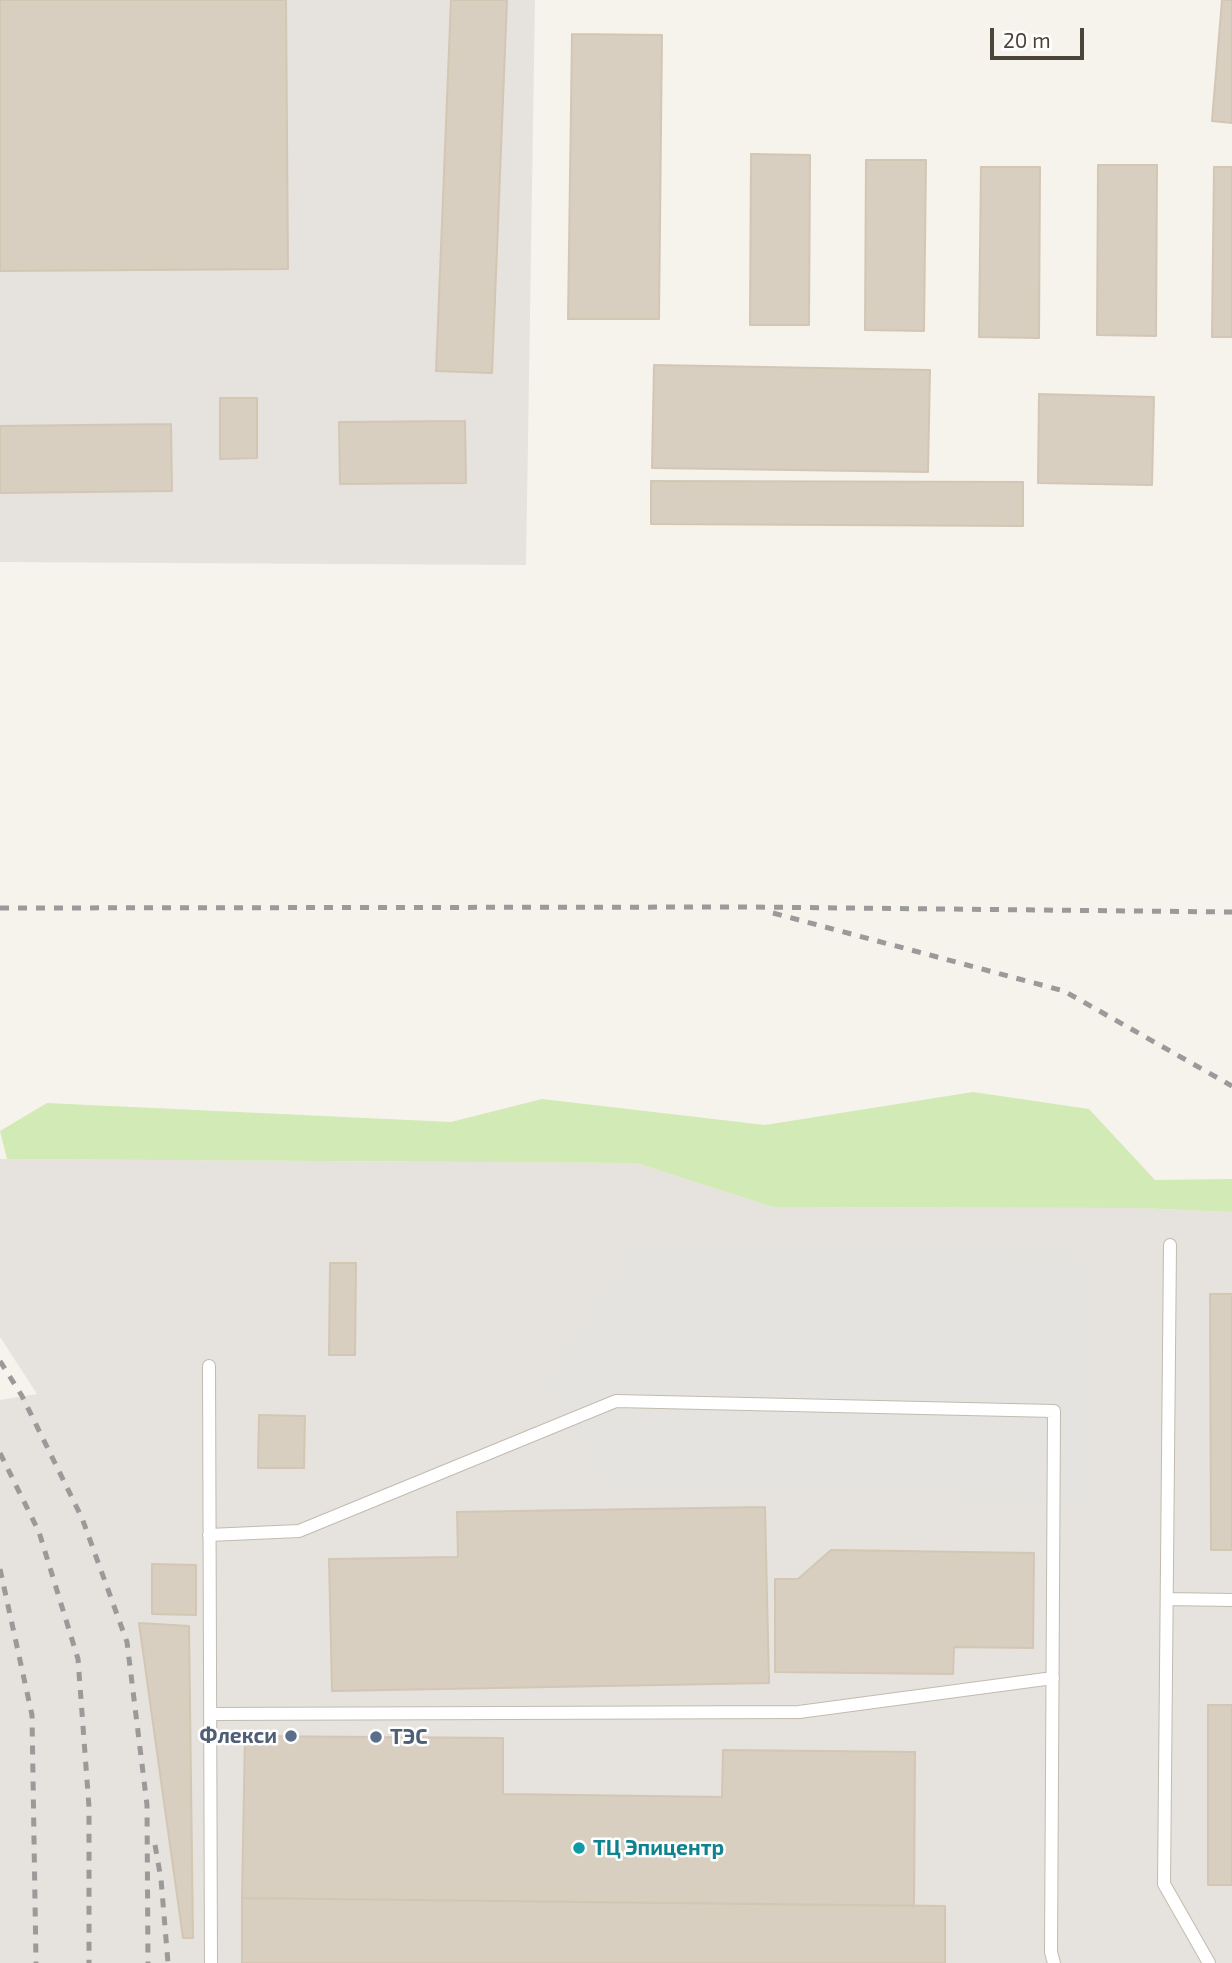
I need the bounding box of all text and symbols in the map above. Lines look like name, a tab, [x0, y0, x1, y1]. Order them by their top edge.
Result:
scale bar	[994, 14, 1088, 58]
text: 20 m	[1003, 27, 1051, 52]
place label: Флекси	[200, 1723, 277, 1749]
place label: ТЭС	[390, 1724, 427, 1750]
marker: Флекси	[283, 1728, 299, 1744]
marker: ТЭС	[368, 1729, 384, 1745]
place label: ТЦ Эпицентр	[593, 1835, 724, 1861]
marker: ТЦ Эпицентр	[571, 1840, 587, 1856]

